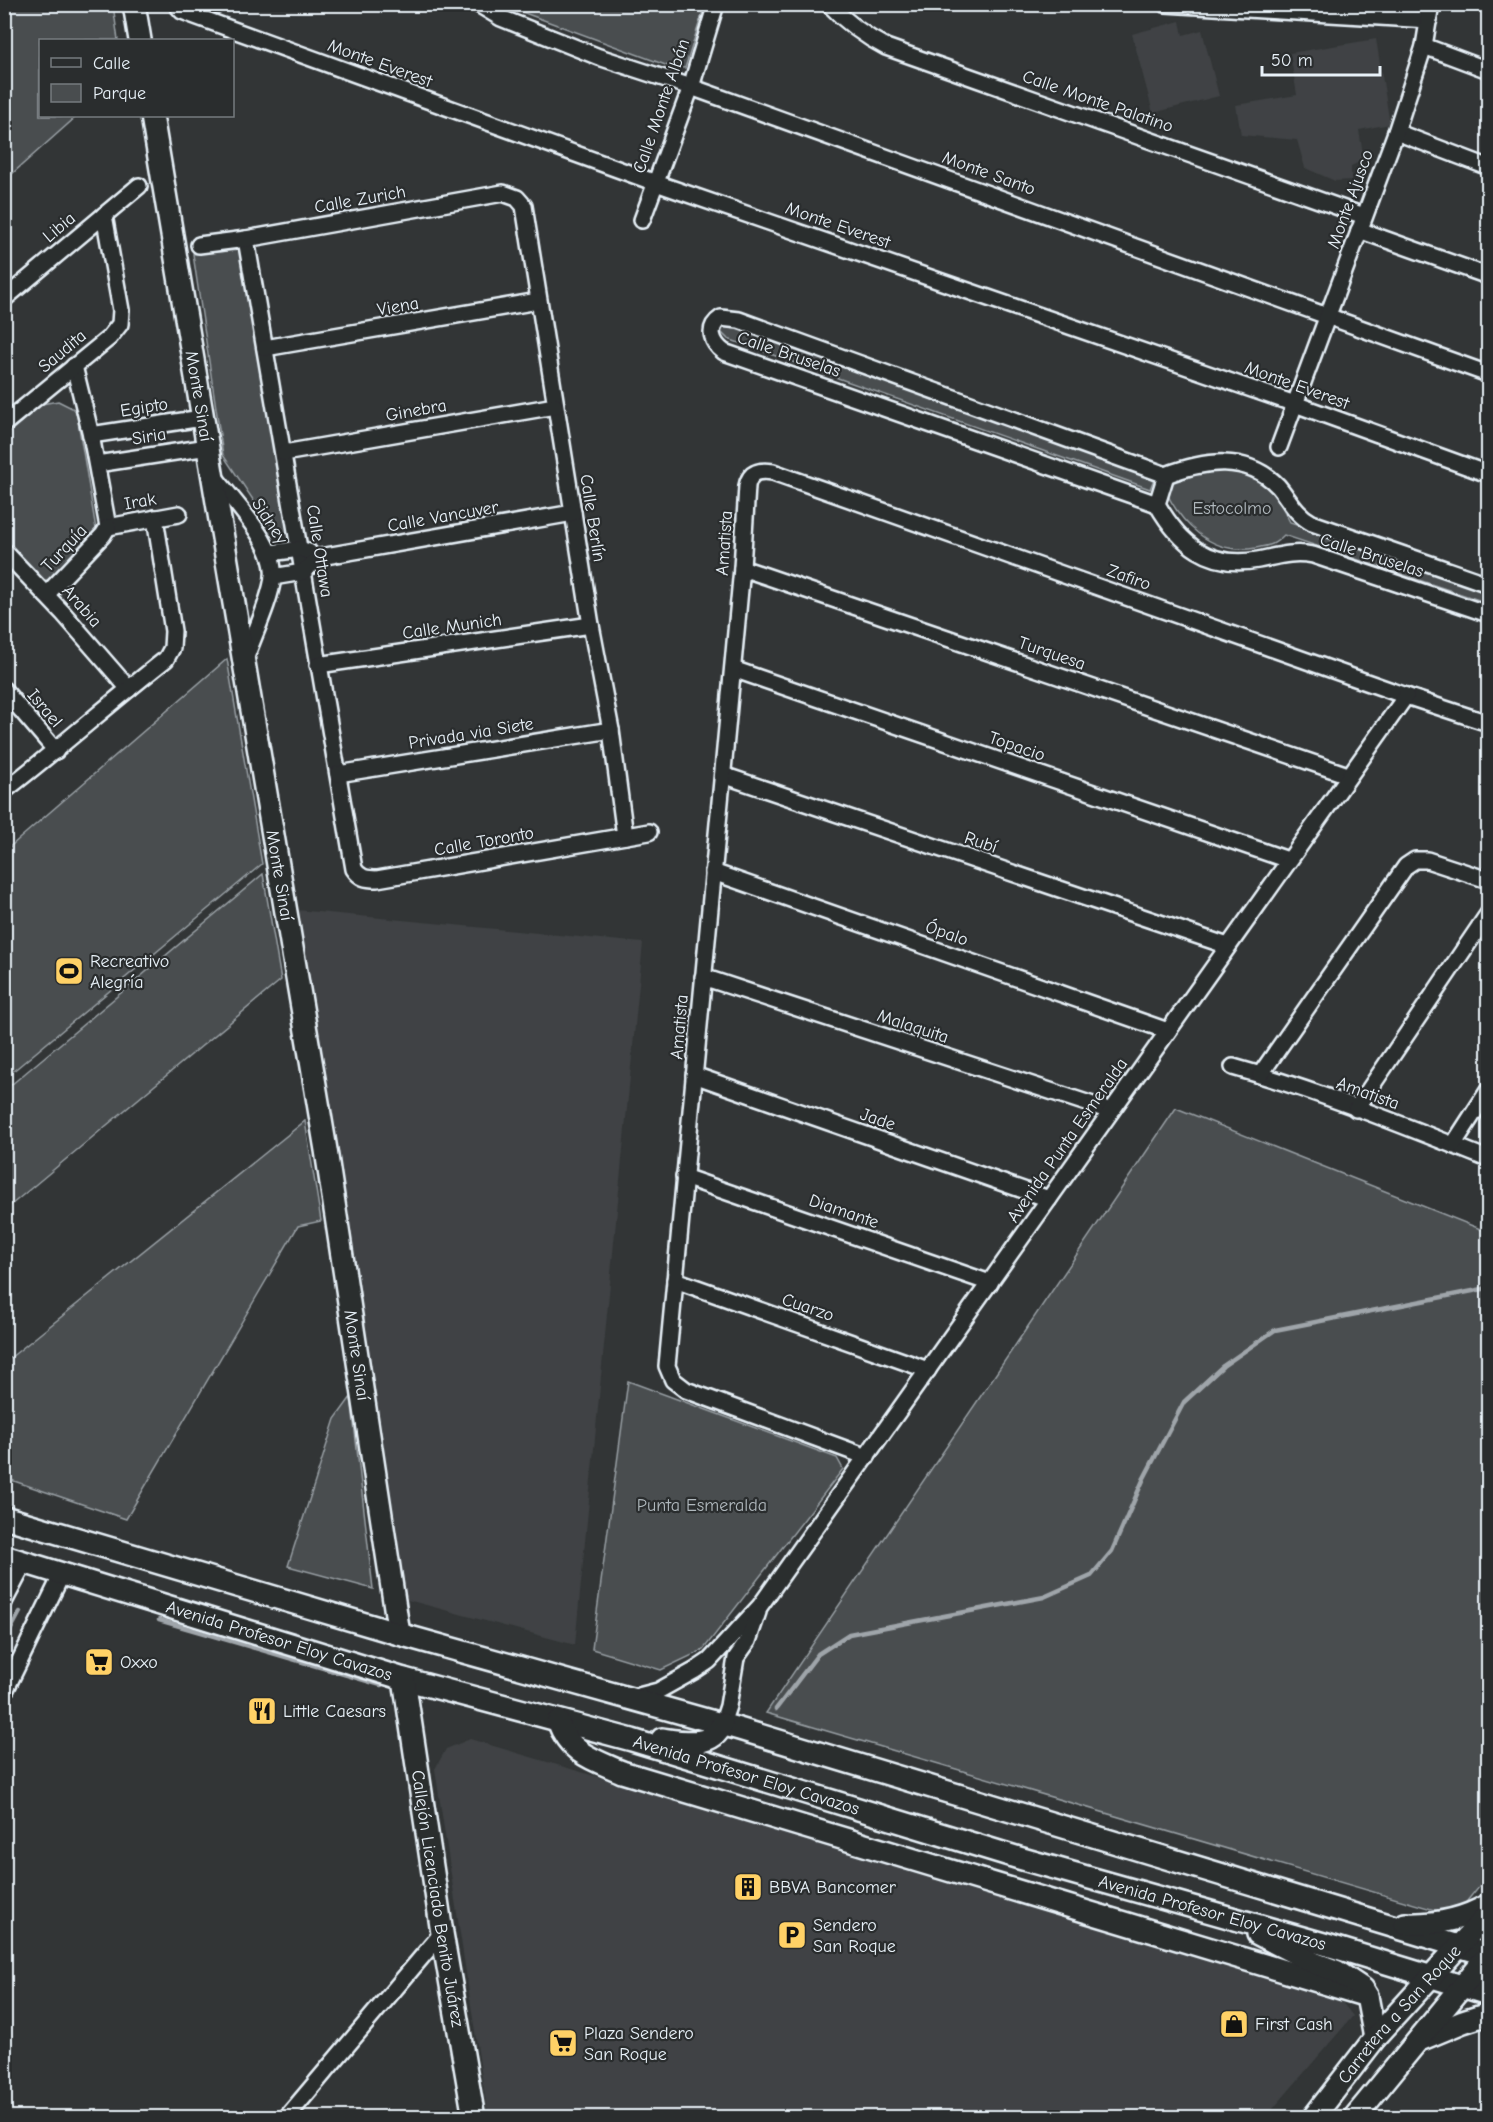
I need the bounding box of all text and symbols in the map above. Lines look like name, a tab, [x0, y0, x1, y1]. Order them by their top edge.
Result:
street label: Monte Everest	[325, 35, 436, 92]
street label: Calle Monte Albán	[629, 36, 694, 176]
legend	[39, 39, 234, 117]
scale bar	[1262, 39, 1380, 77]
text: 50 m	[1271, 50, 1313, 71]
text: Calle	[93, 53, 130, 74]
street label: Calle Monte Palatino	[1020, 66, 1176, 137]
text: Parque	[93, 83, 146, 104]
street label: Monte Santo	[939, 147, 1038, 200]
street label: Monte Ajusco	[1323, 147, 1378, 252]
street label: Calle Zurich	[313, 181, 407, 218]
street label: Monte Everest	[783, 198, 894, 254]
street label: Libia	[39, 208, 80, 247]
street label: Viena	[376, 293, 421, 320]
street label: Saudita	[34, 325, 91, 377]
street label: Calle Bruselas	[734, 327, 843, 382]
street label: Monte Sinaí	[181, 349, 217, 444]
street label: Monte Everest	[1242, 357, 1353, 414]
street label: Egipto	[119, 393, 169, 422]
street label: Ginebra	[384, 395, 448, 426]
street label: Siria	[130, 423, 168, 450]
street label: Calle Berlín	[575, 473, 610, 563]
street label: Irak	[123, 488, 158, 515]
street label: Sidney	[247, 494, 293, 549]
street label: Calle Vancuver	[386, 496, 501, 537]
park label: Estocolmo	[1192, 498, 1272, 519]
street label: Calle Ottawa	[302, 503, 337, 599]
street label: Amatista	[712, 510, 737, 576]
street label: Turquía	[37, 520, 92, 576]
street label: Calle Bruselas	[1317, 529, 1426, 582]
street label: Zafiro	[1104, 560, 1154, 595]
street label: Arabia	[57, 581, 106, 632]
street label: Calle Munich	[401, 609, 503, 644]
street label: Turquesa	[1015, 632, 1088, 675]
street label: Israel	[23, 685, 67, 732]
street label: Privada via Siete	[407, 713, 535, 754]
street label: Topacio	[986, 727, 1048, 766]
street label: Calle Toronto	[433, 822, 536, 861]
street label: Rubí	[962, 827, 1001, 858]
street label: Monte Sinaí	[261, 828, 297, 923]
street label: Ópalo	[923, 915, 971, 951]
place label: Recreativo Alegría	[90, 951, 169, 993]
sports icon: Recreativo Alegría	[53, 955, 85, 987]
street label: Amatista	[666, 994, 693, 1060]
street label: Malaquita	[874, 1005, 951, 1048]
street label: Avenida Punta Esmeralda	[1003, 1054, 1132, 1227]
street label: Amatista	[1334, 1072, 1402, 1115]
street label: Jade	[857, 1104, 898, 1135]
street label: Diamante	[806, 1190, 882, 1233]
street label: Cuarzo	[779, 1289, 837, 1326]
street label: Monte Sinaí	[339, 1308, 374, 1403]
park label: Punta Esmeralda	[637, 1495, 767, 1516]
street label: Avenida Profesor Eloy Cavazos	[164, 1597, 395, 1686]
supermarket icon: Oxxo	[83, 1646, 115, 1678]
place label: Oxxo	[120, 1652, 158, 1673]
restaurant icon: Little Caesars	[246, 1695, 278, 1727]
place label: Little Caesars	[283, 1701, 386, 1722]
street label: Avenida Profesor Eloy Cavazos	[631, 1731, 862, 1820]
street label: Callejón Licenciado Benito Juárez	[407, 1769, 468, 2029]
building icon: BBVA Bancomer	[732, 1871, 764, 1903]
street label: Avenida Profesor Eloy Cavazos	[1096, 1871, 1328, 1955]
place label: BBVA Bancomer	[769, 1877, 897, 1898]
place label: Sendero San Roque	[813, 1915, 896, 1957]
parking icon: Sendero San Roque	[776, 1919, 808, 1951]
street label: Carretera a San Roque	[1333, 1941, 1466, 2088]
shop icon: First Cash	[1218, 2008, 1250, 2040]
place label: First Cash	[1255, 2014, 1333, 2035]
place label: Plaza Sendero San Roque	[584, 2023, 694, 2065]
supermarket icon: Plaza Sendero San Roque	[547, 2027, 579, 2059]

